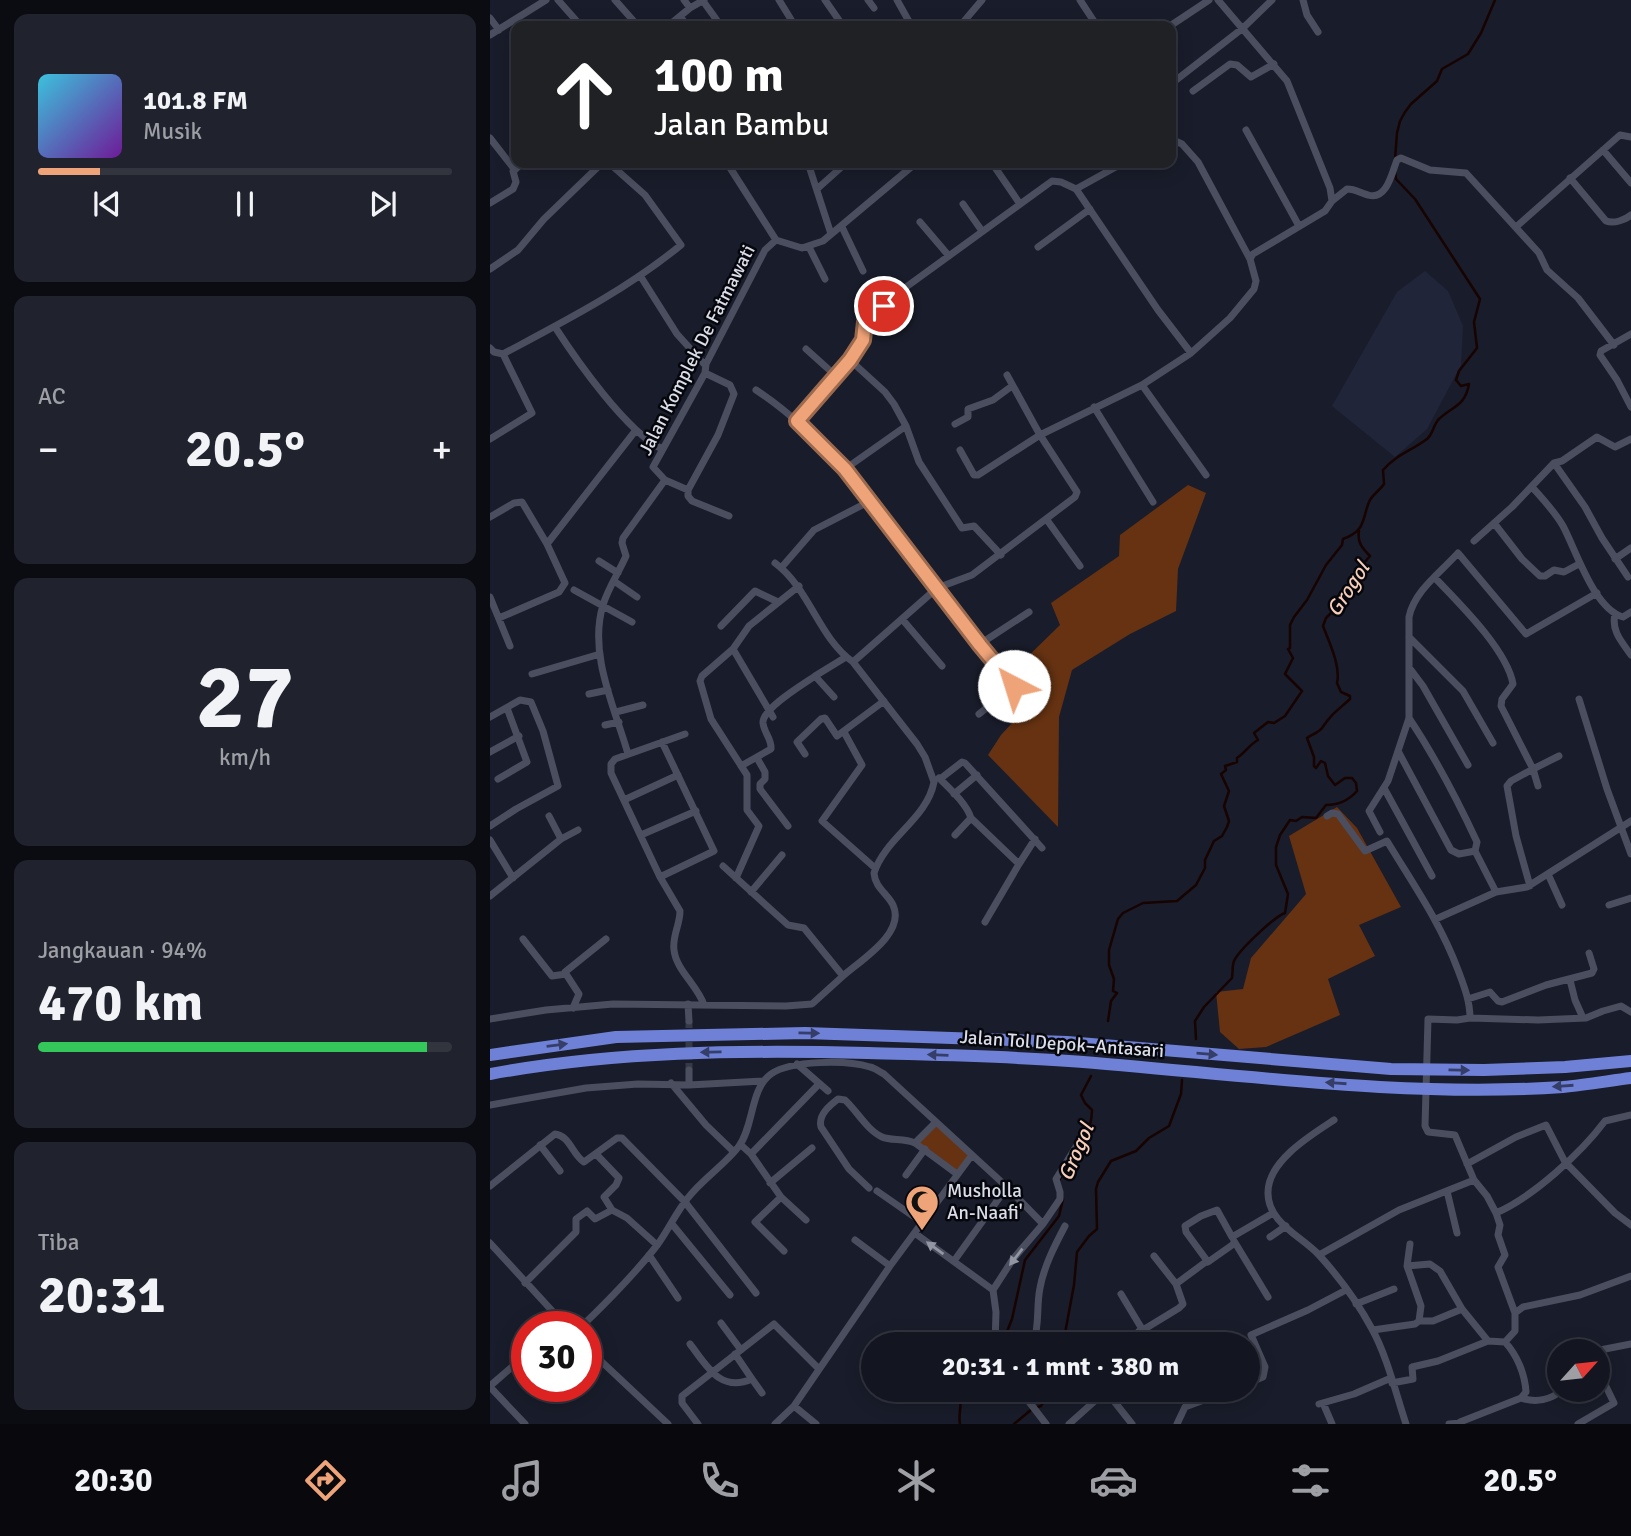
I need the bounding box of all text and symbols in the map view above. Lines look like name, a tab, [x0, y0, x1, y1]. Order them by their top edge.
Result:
text: 100 m	[654, 45, 784, 105]
icon: ahead	[539, 49, 630, 140]
text: 101.8 FM	[143, 85, 248, 117]
text: Jalan Bambu	[654, 105, 829, 144]
text: Musik	[143, 117, 202, 146]
icon: previous	[88, 185, 126, 223]
icon: pause	[226, 185, 264, 223]
icon: next	[364, 185, 402, 223]
street label: Jalan Komplek De Fatmawati	[633, 241, 761, 459]
pin	[854, 276, 914, 336]
icon: arrive	[865, 287, 903, 325]
text: AC	[38, 382, 66, 411]
text: 20.5°	[185, 417, 305, 481]
text: −	[38, 426, 59, 473]
text: +	[431, 426, 452, 473]
water label: Grogol	[1321, 555, 1376, 621]
text: 27	[196, 641, 294, 754]
position arrow	[977, 649, 1051, 723]
text: km/h	[219, 743, 271, 772]
text: Jangkauan · 94%	[38, 936, 207, 965]
text: 470 km	[38, 971, 203, 1035]
street label: Jalan Tol Depok–Antasari	[959, 1025, 1165, 1063]
one-way arrow	[798, 1027, 820, 1039]
one-way arrow	[547, 1039, 569, 1050]
one-way arrow	[699, 1046, 721, 1058]
one-way arrow	[1196, 1049, 1218, 1060]
one-way arrow	[927, 1050, 949, 1061]
one-way arrow	[1448, 1064, 1470, 1076]
one-way arrow	[1325, 1077, 1347, 1088]
one-way arrow	[1552, 1081, 1574, 1092]
water label: Grogol	[1052, 1118, 1100, 1185]
place label: Musholla An-Naafi'	[947, 1179, 1023, 1225]
mosque icon: Musholla An-Naafi'	[903, 1183, 941, 1232]
text: Tiba	[38, 1228, 79, 1257]
one-way arrow	[926, 1241, 944, 1255]
one-way arrow	[1009, 1248, 1023, 1266]
text: 20:31	[38, 1263, 166, 1327]
speed limit sign: 30	[511, 1311, 602, 1402]
north arrow	[1547, 1339, 1610, 1402]
map controls	[1547, 1339, 1610, 1402]
text: 20:31 · 1 mnt · 380 m	[942, 1351, 1179, 1383]
icon: directions	[301, 1456, 350, 1505]
icon: music	[498, 1456, 547, 1505]
icon: phone	[695, 1456, 744, 1505]
icon: climate	[892, 1456, 941, 1505]
icon: car	[1089, 1456, 1138, 1505]
icon: filters	[1286, 1456, 1335, 1505]
text: 20:30	[74, 1461, 153, 1500]
text: 20.5°	[1483, 1461, 1557, 1500]

